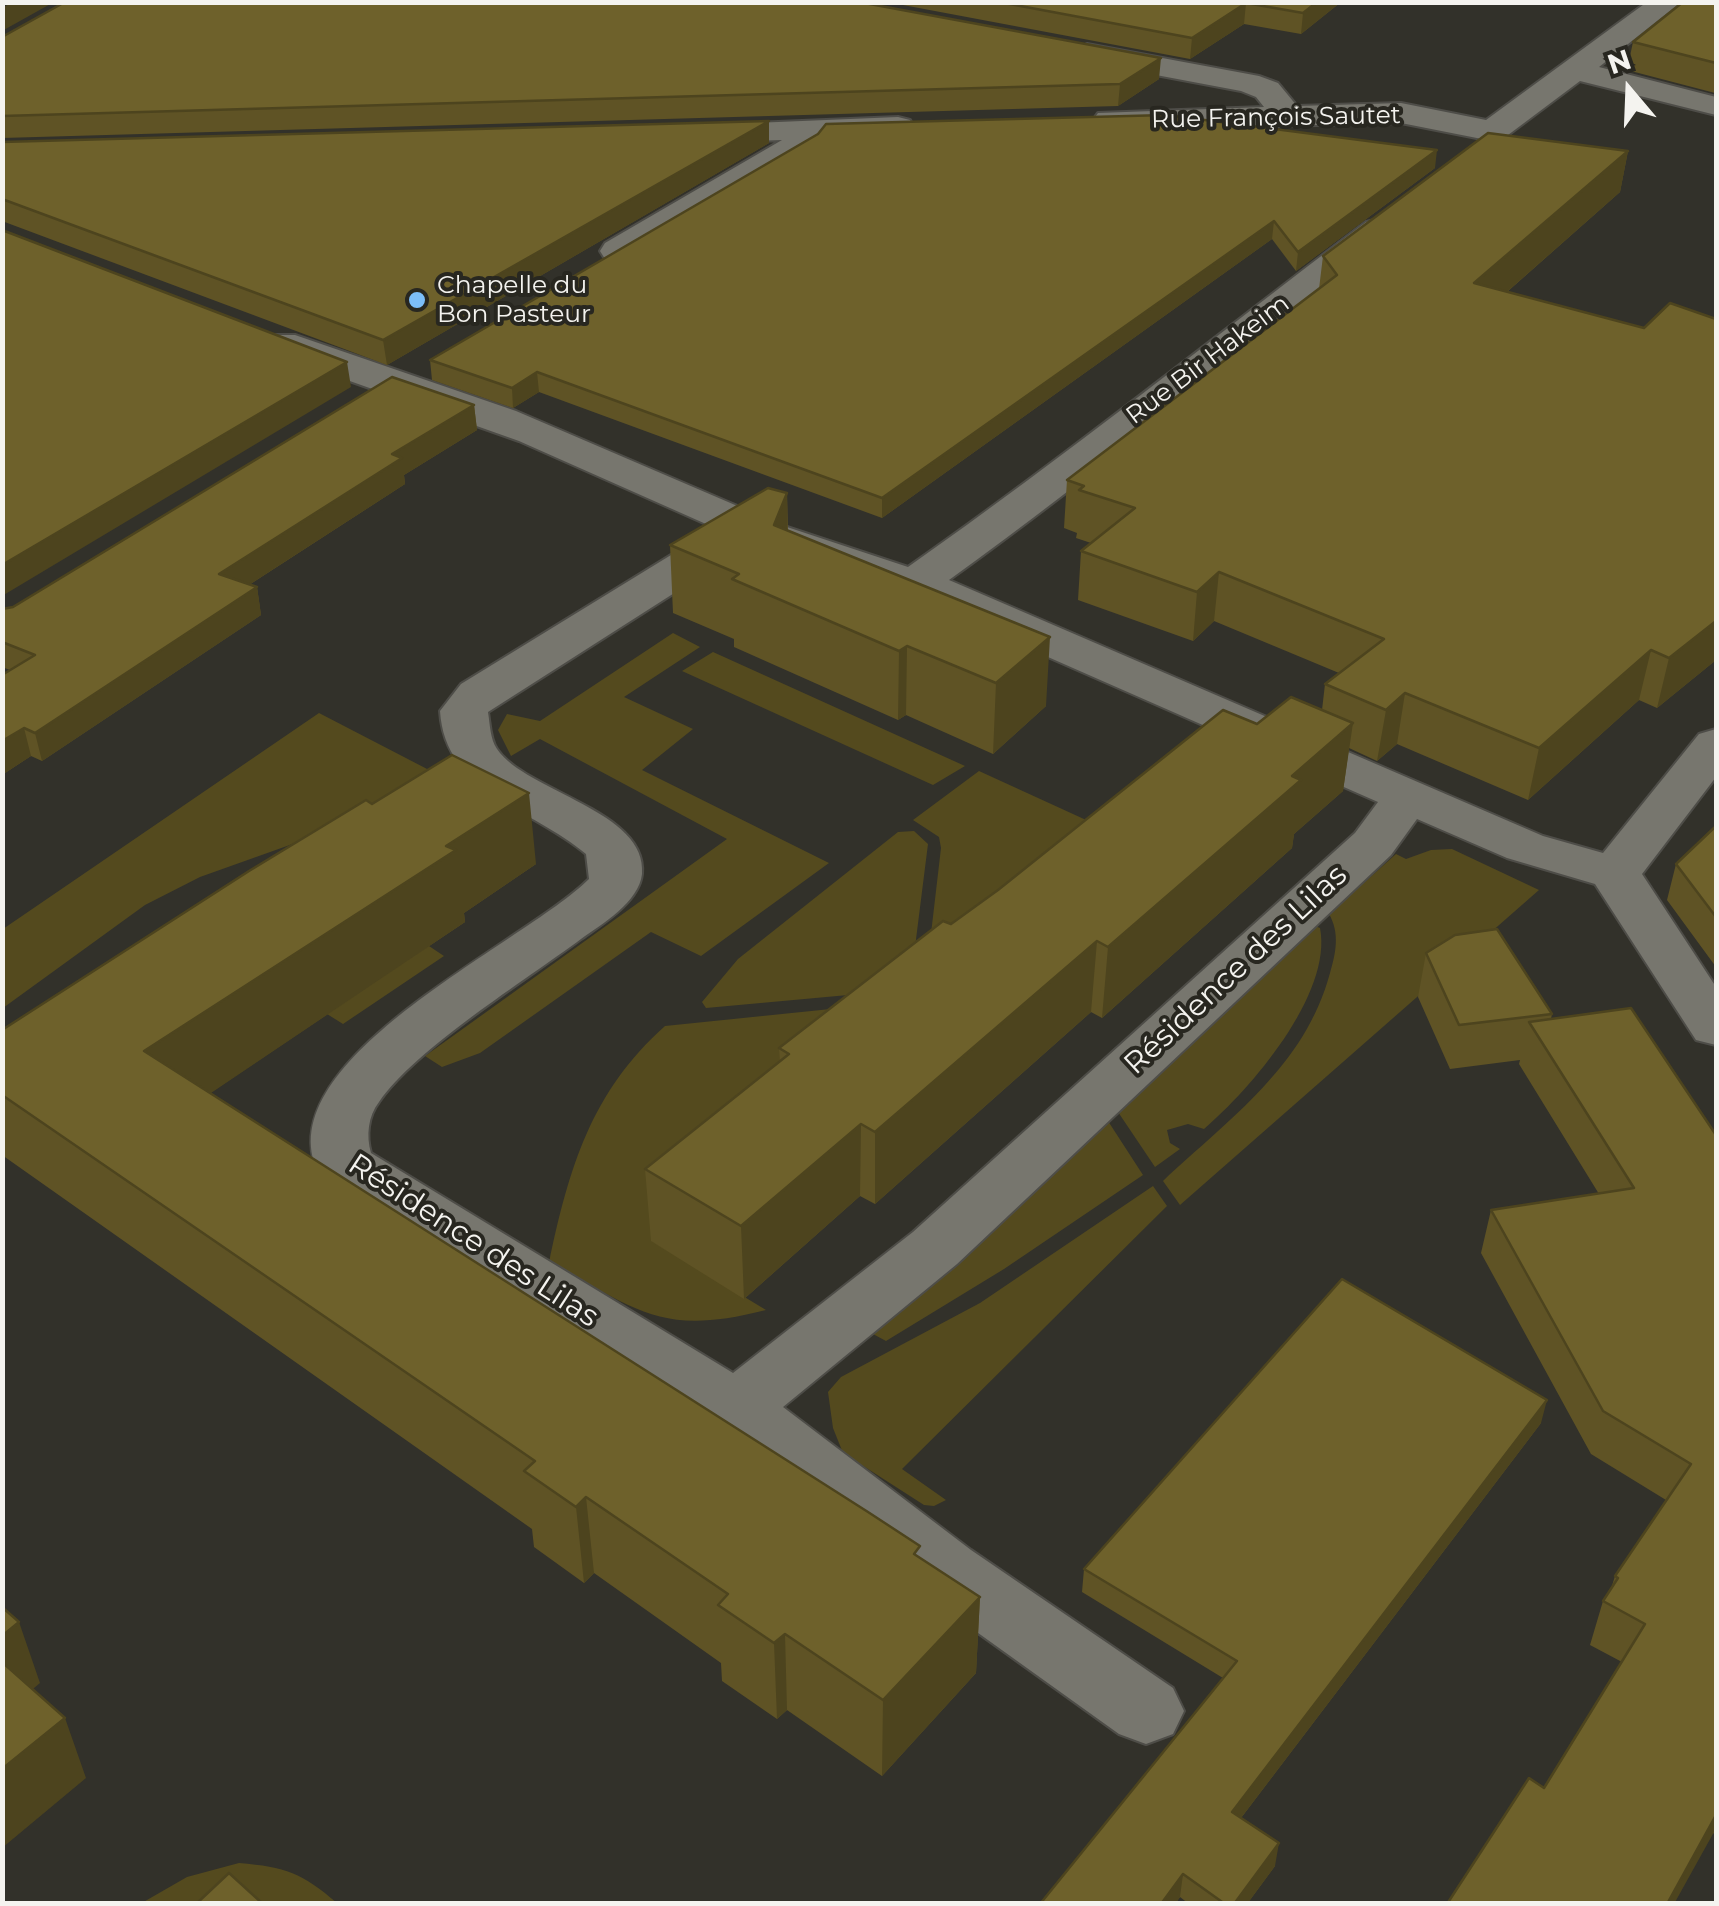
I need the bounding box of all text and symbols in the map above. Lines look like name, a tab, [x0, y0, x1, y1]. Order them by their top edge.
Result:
north arrow	[1579, 40, 1679, 140]
text: N	[1603, 42, 1635, 81]
street label: Rue François Sautet	[1151, 101, 1401, 135]
place label: Chapelle du Bon Pasteur	[437, 271, 591, 330]
marker: Chapelle du Bon Pasteur	[406, 289, 428, 311]
street label: Rue Bir Hakeim	[1120, 289, 1296, 431]
street label: Résidence des Lilas	[1117, 858, 1355, 1082]
street label: Résidence des Lilas	[341, 1147, 605, 1335]

